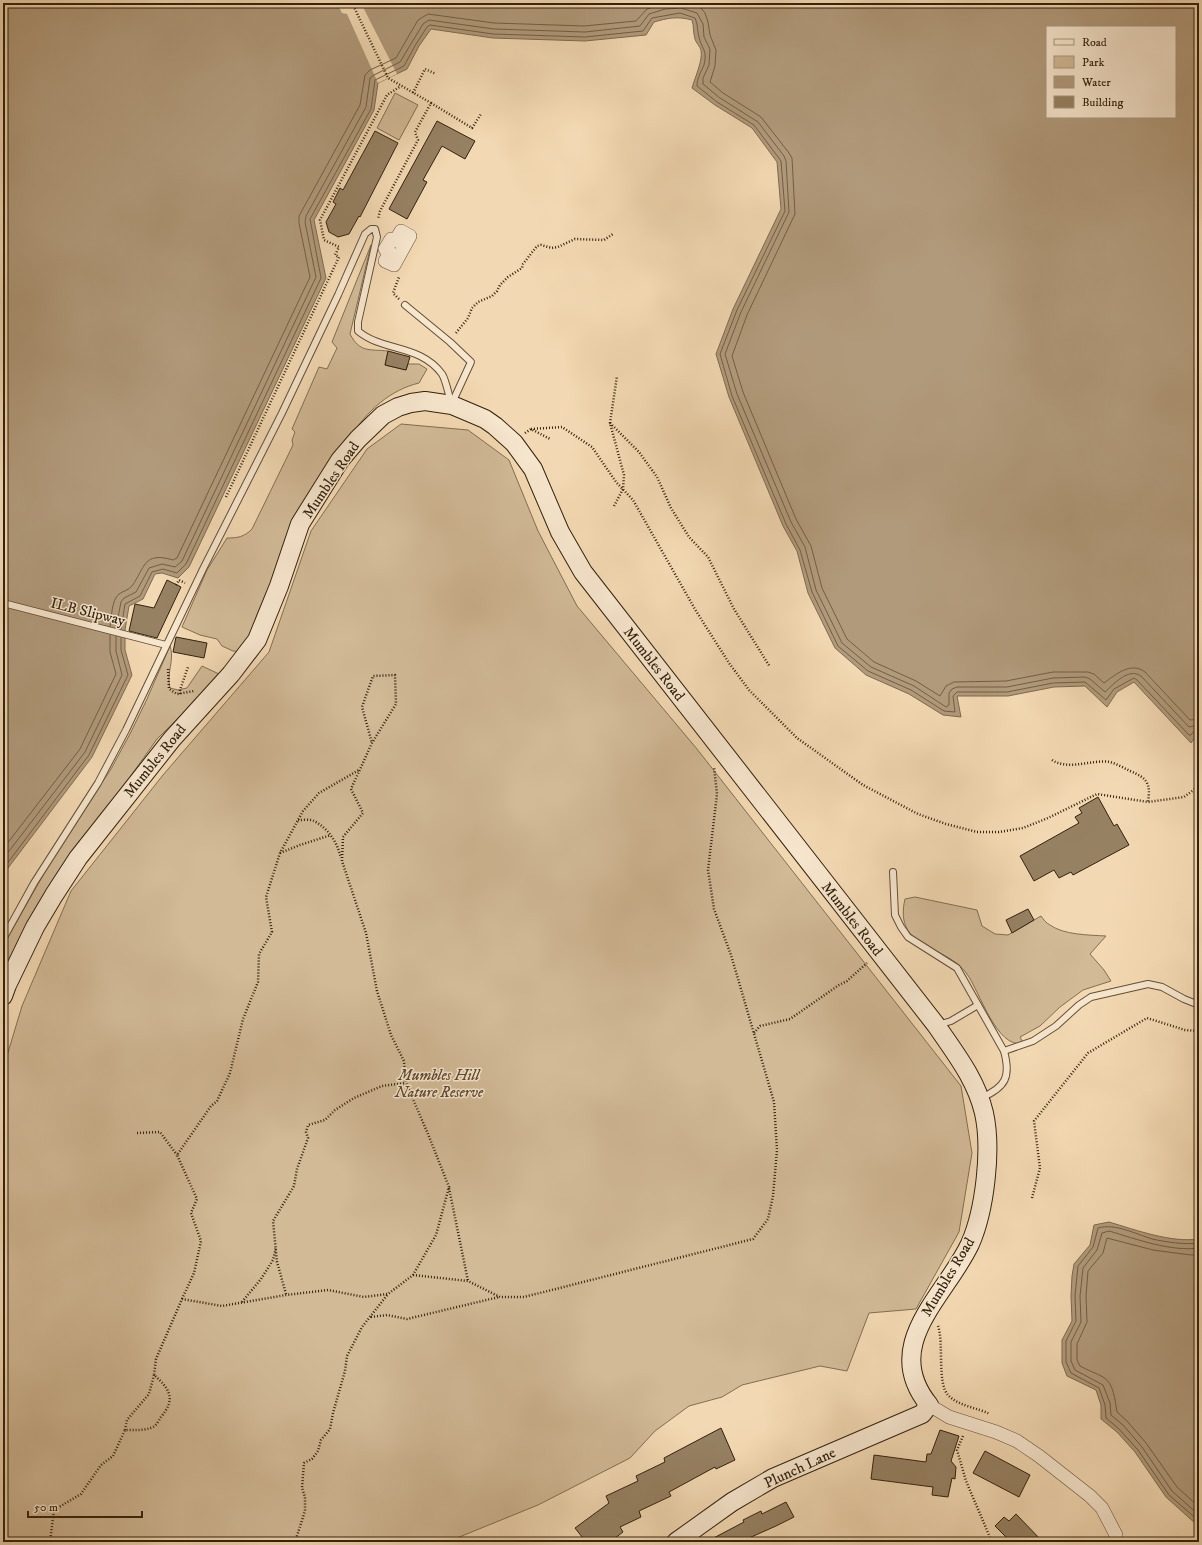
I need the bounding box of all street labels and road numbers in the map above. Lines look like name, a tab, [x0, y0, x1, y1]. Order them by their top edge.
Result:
street label: Mumbles Road	[298, 437, 364, 522]
street label: ILB Slipway	[49, 594, 128, 631]
street label: Mumbles Road	[619, 623, 689, 705]
street label: Mumbles Road	[120, 720, 191, 802]
street label: Mumbles Road	[817, 878, 887, 960]
street label: Mumbles Road	[917, 1234, 979, 1320]
street label: Plunch Lane	[761, 1443, 839, 1493]

